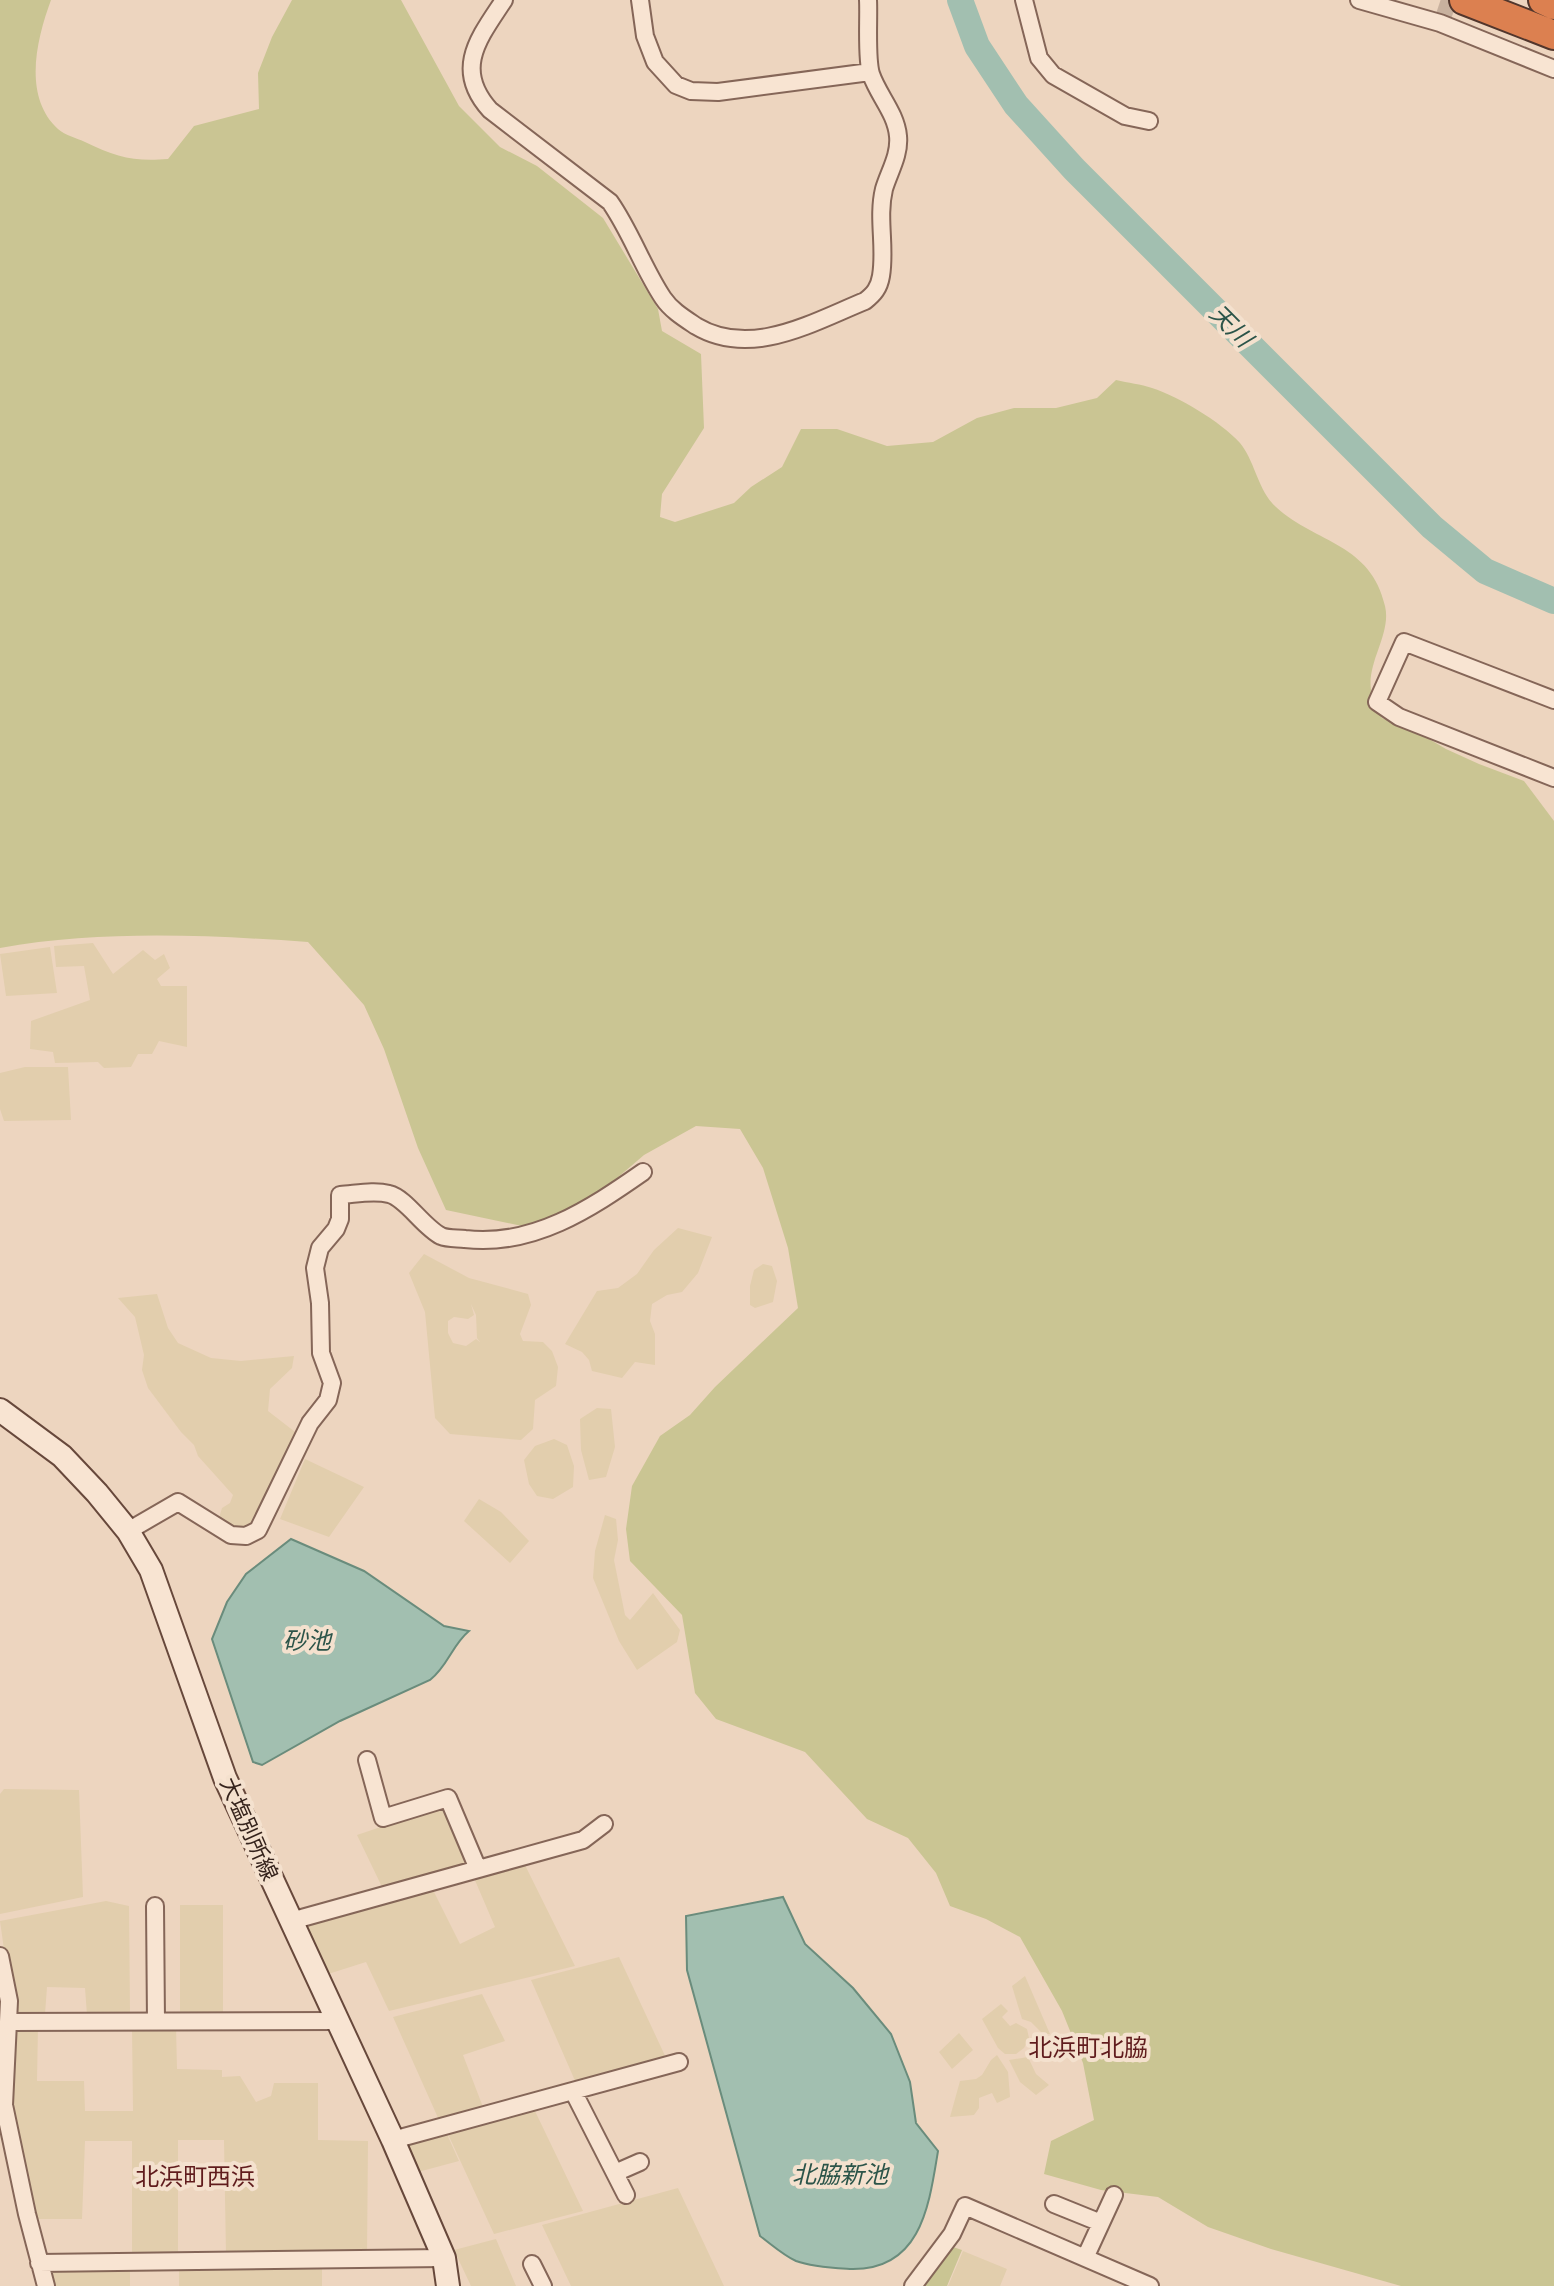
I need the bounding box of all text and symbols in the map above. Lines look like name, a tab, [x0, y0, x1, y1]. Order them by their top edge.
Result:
water label: 天川	[1205, 300, 1259, 354]
water label: 砂池	[283, 1628, 333, 1654]
street label: 大塩別所線	[215, 1774, 283, 1884]
district label: 北浜町北脇	[1028, 2035, 1148, 2061]
water label: 北脇新池	[792, 2162, 890, 2188]
district label: 北浜町西浜	[135, 2164, 255, 2190]

